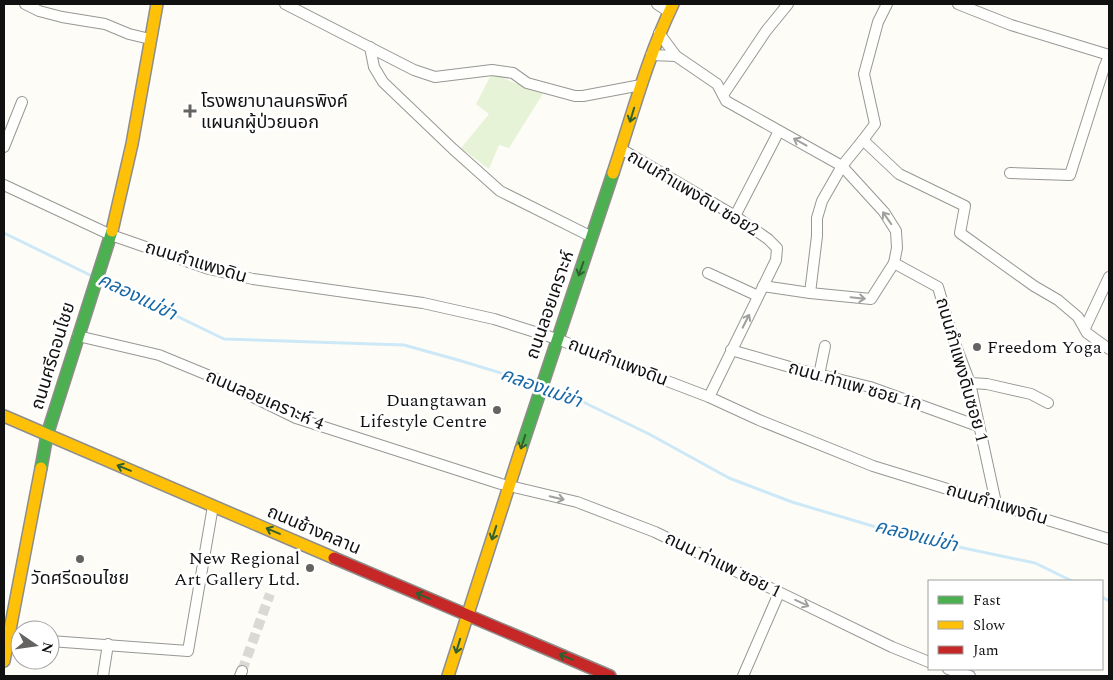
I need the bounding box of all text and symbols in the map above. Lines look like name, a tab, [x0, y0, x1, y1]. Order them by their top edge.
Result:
place label: โรงพยาบาลนครพิงค์ แผนกผู้ป่วยนอก	[201, 88, 348, 136]
marker: โรงพยาบาลนครพิงค์ แผนกผู้ป่วยนอก	[183, 104, 197, 118]
one-way arrow	[627, 106, 637, 122]
one-way arrow	[793, 137, 808, 147]
street label: ถนนกำแพงดิน ซอย2	[622, 143, 764, 243]
one-way arrow	[882, 211, 892, 225]
street label: ถนนกำแพงดิน	[142, 234, 250, 290]
street label: ถนนลอยเคราะห์	[519, 247, 581, 363]
one-way arrow	[576, 261, 585, 276]
water label: คลองแม่ข่า	[93, 266, 182, 329]
one-way arrow	[850, 293, 866, 303]
street label: ถนนกำแพงดินซอย 1	[928, 294, 996, 446]
street label: ถนนศรีดอนไชย	[24, 299, 82, 413]
one-way arrow	[741, 314, 751, 329]
street label: ถนนกำแพงดิน	[564, 331, 672, 393]
place label: Freedom Yoga	[987, 334, 1102, 361]
marker: Freedom Yoga	[971, 341, 983, 353]
street label: ถนน ท่าแพ ซอย 1ก	[785, 354, 925, 418]
water label: คลองแม่ข่า	[496, 360, 587, 416]
street label: ถนนลอยเคราะห์ 4	[201, 363, 329, 437]
place label: Duangtawan Lifestyle Centre	[359, 387, 487, 435]
marker: Duangtawan Lifestyle Centre	[491, 404, 503, 416]
one-way arrow	[518, 434, 528, 450]
one-way arrow	[117, 463, 132, 472]
street label: ถนนกำแพงดิน	[943, 476, 1051, 532]
one-way arrow	[548, 494, 564, 503]
street label: ถนนช้างคลาน	[263, 498, 365, 562]
water label: คลองแม่ข่า	[872, 512, 962, 561]
one-way arrow	[489, 524, 498, 540]
street label: ถนน ท่าแพ ซอย 1	[660, 525, 786, 605]
one-way arrow	[266, 526, 281, 536]
place label: New Regional Art Gallery Ltd.	[174, 545, 300, 593]
marker: วัดศรีดอนไชย	[74, 553, 86, 565]
marker: New Regional Art Gallery Ltd.	[304, 562, 316, 574]
place label: วัดศรีดอนไชย	[31, 565, 129, 592]
legend	[928, 580, 1103, 670]
text: Fast	[973, 589, 1001, 612]
one-way arrow	[416, 590, 431, 600]
one-way arrow	[794, 599, 809, 609]
text: Slow	[973, 614, 1005, 637]
north arrow	[10, 620, 60, 670]
one-way arrow	[453, 637, 462, 653]
text: Jam	[973, 639, 999, 662]
text: N	[36, 640, 59, 656]
one-way arrow	[559, 652, 574, 661]

